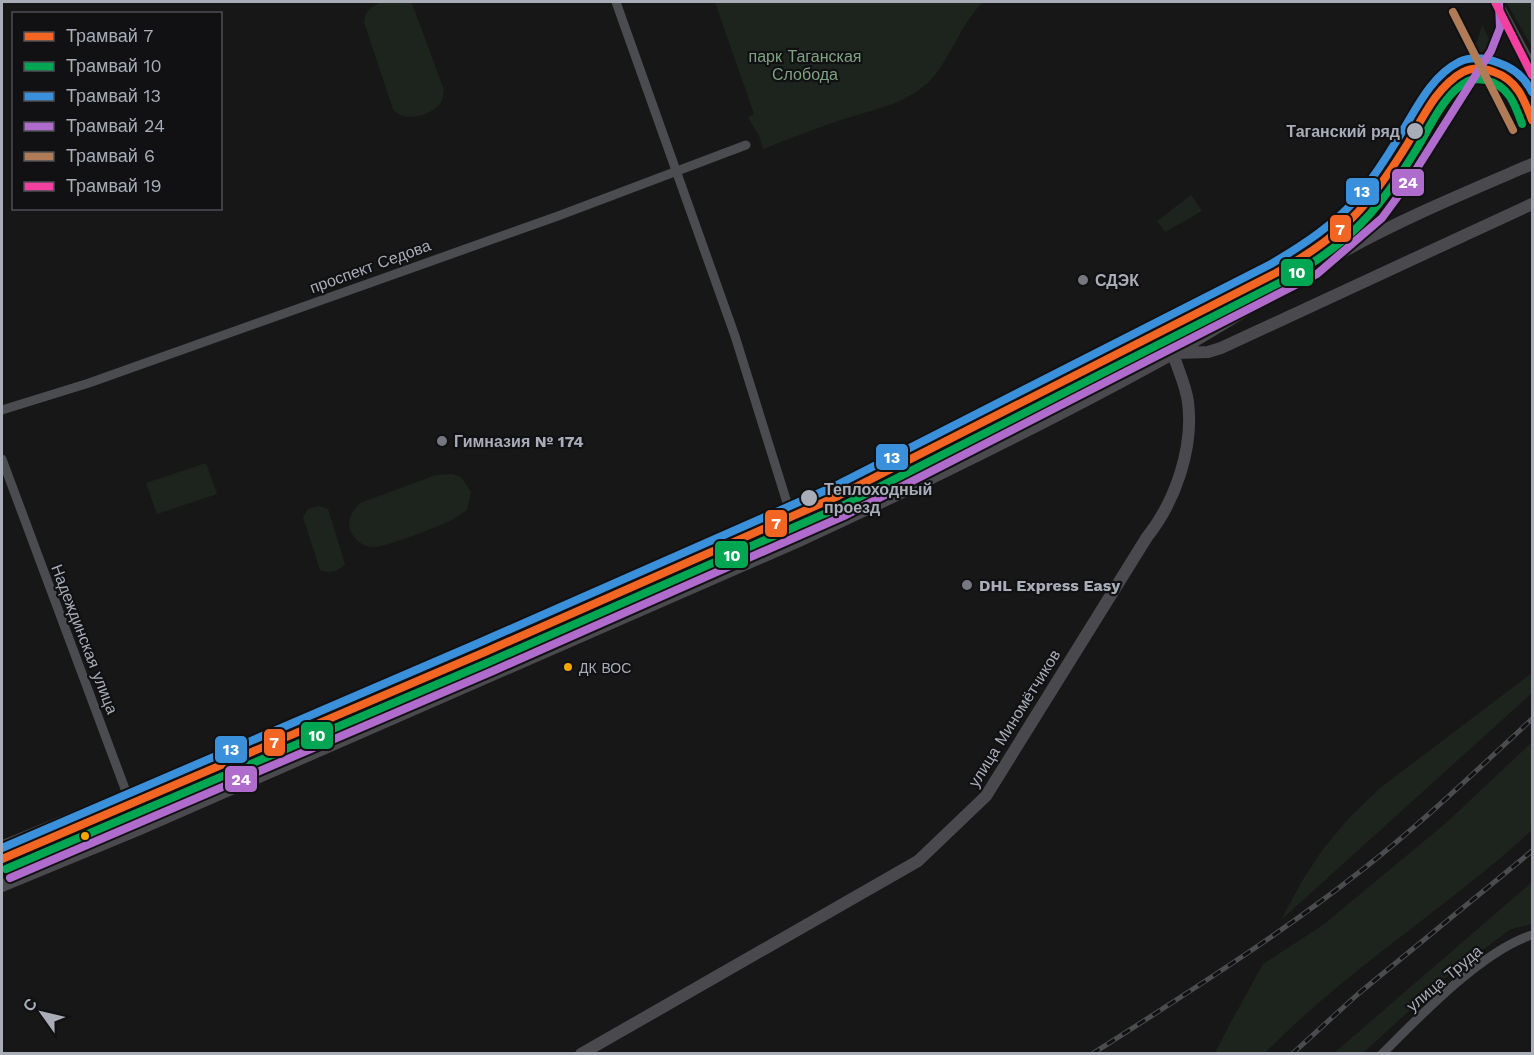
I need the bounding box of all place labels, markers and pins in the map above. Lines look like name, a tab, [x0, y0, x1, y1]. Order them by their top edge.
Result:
marker: Таганский ряд	[1405, 121, 1425, 141]
place label: Таганский ряд	[1286, 122, 1400, 141]
place label: СДЭК	[1095, 271, 1139, 290]
marker: СДЭК	[1076, 273, 1090, 287]
place label: Гимназия № 174	[454, 432, 583, 451]
marker: Гимназия № 174	[435, 434, 449, 448]
place label: Теплоходный проезд	[824, 480, 932, 517]
marker: Теплоходный проезд	[799, 488, 819, 508]
place label: DHL Express Easy	[979, 576, 1121, 595]
marker: DHL Express Easy	[960, 578, 974, 592]
place label: ДК ВОС	[579, 660, 631, 676]
marker: ДК ВОС	[562, 661, 574, 673]
unlabelled marker	[79, 830, 91, 842]

